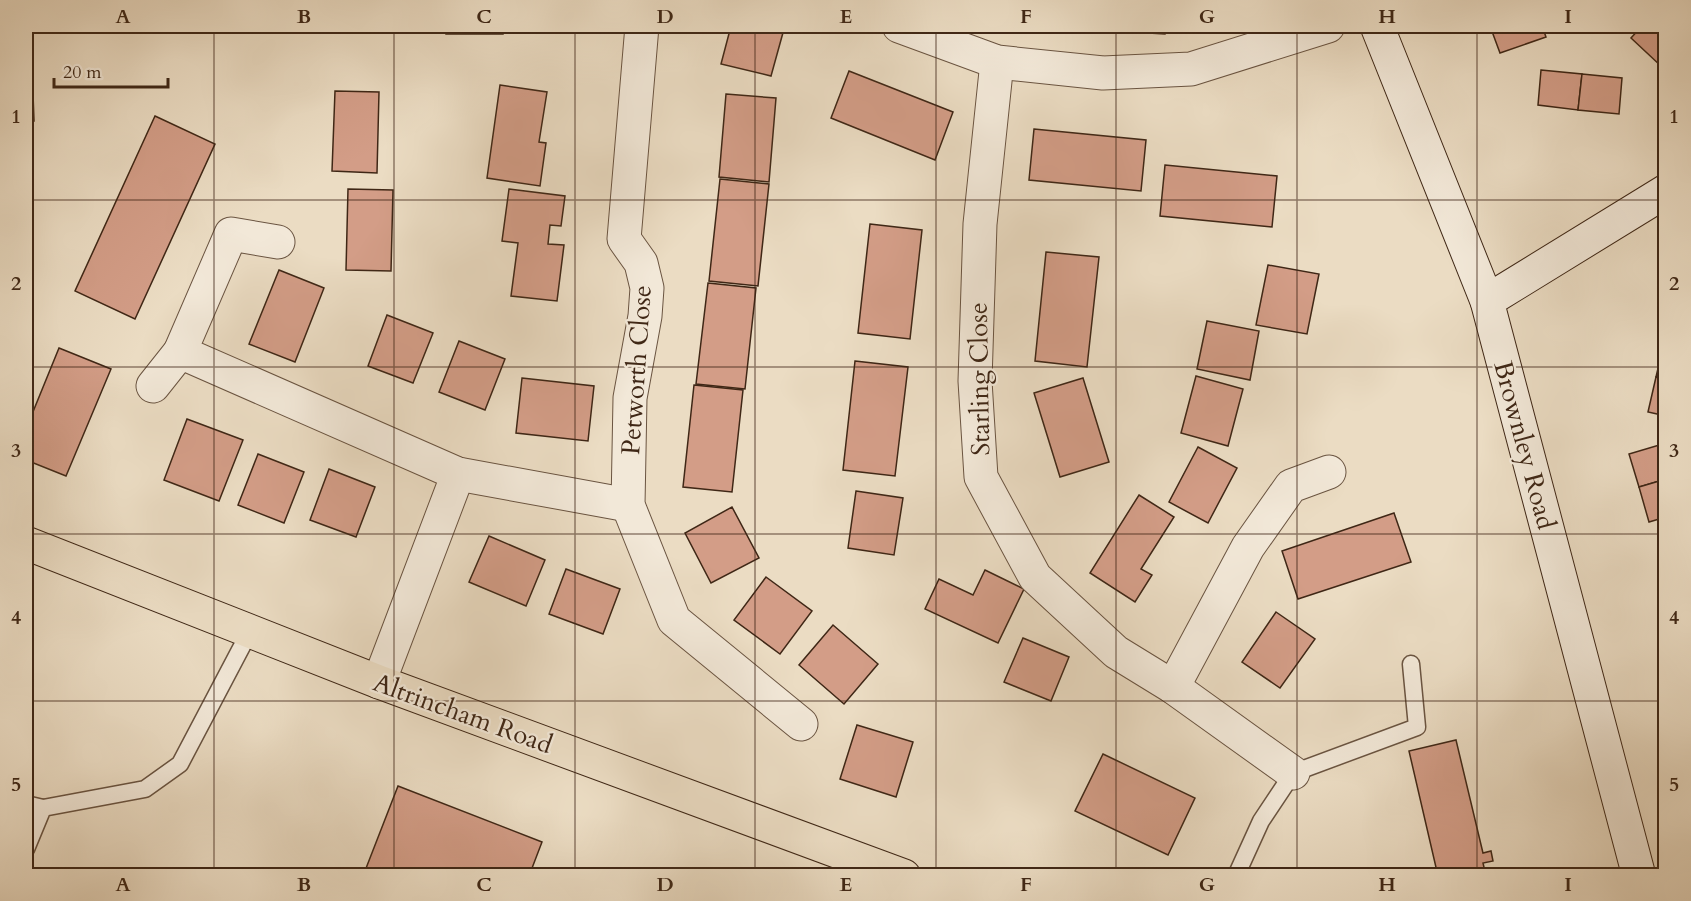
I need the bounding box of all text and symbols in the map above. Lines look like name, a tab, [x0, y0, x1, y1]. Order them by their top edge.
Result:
text: A	[115, 3, 131, 30]
text: B	[297, 3, 311, 30]
text: C	[476, 3, 492, 30]
text: D	[656, 3, 674, 30]
text: E	[840, 3, 852, 30]
text: F	[1020, 3, 1032, 30]
text: G	[1199, 3, 1215, 30]
text: H	[1378, 3, 1396, 30]
text: I	[1564, 3, 1572, 30]
scale bar	[54, 51, 168, 89]
text: 20 m	[63, 60, 102, 85]
text: 1	[11, 103, 21, 130]
text: 1	[1669, 103, 1679, 130]
text: 2	[11, 270, 21, 297]
text: 2	[1669, 270, 1679, 297]
street label: Petworth Close	[613, 284, 660, 456]
street label: Starling Close	[961, 302, 998, 456]
street label: Brownley Road	[1485, 357, 1564, 533]
text: 3	[11, 437, 21, 464]
text: 3	[1669, 437, 1679, 464]
text: 4	[11, 604, 21, 631]
text: 4	[1669, 604, 1679, 631]
street label: Altrincham Road	[368, 665, 557, 762]
text: 5	[11, 771, 21, 798]
text: 5	[1669, 771, 1679, 798]
text: A	[115, 871, 131, 898]
text: B	[297, 871, 311, 898]
text: C	[476, 871, 492, 898]
text: D	[656, 871, 674, 898]
text: E	[840, 871, 852, 898]
text: F	[1020, 871, 1032, 898]
text: G	[1199, 871, 1215, 898]
text: H	[1378, 871, 1396, 898]
text: I	[1564, 871, 1572, 898]

